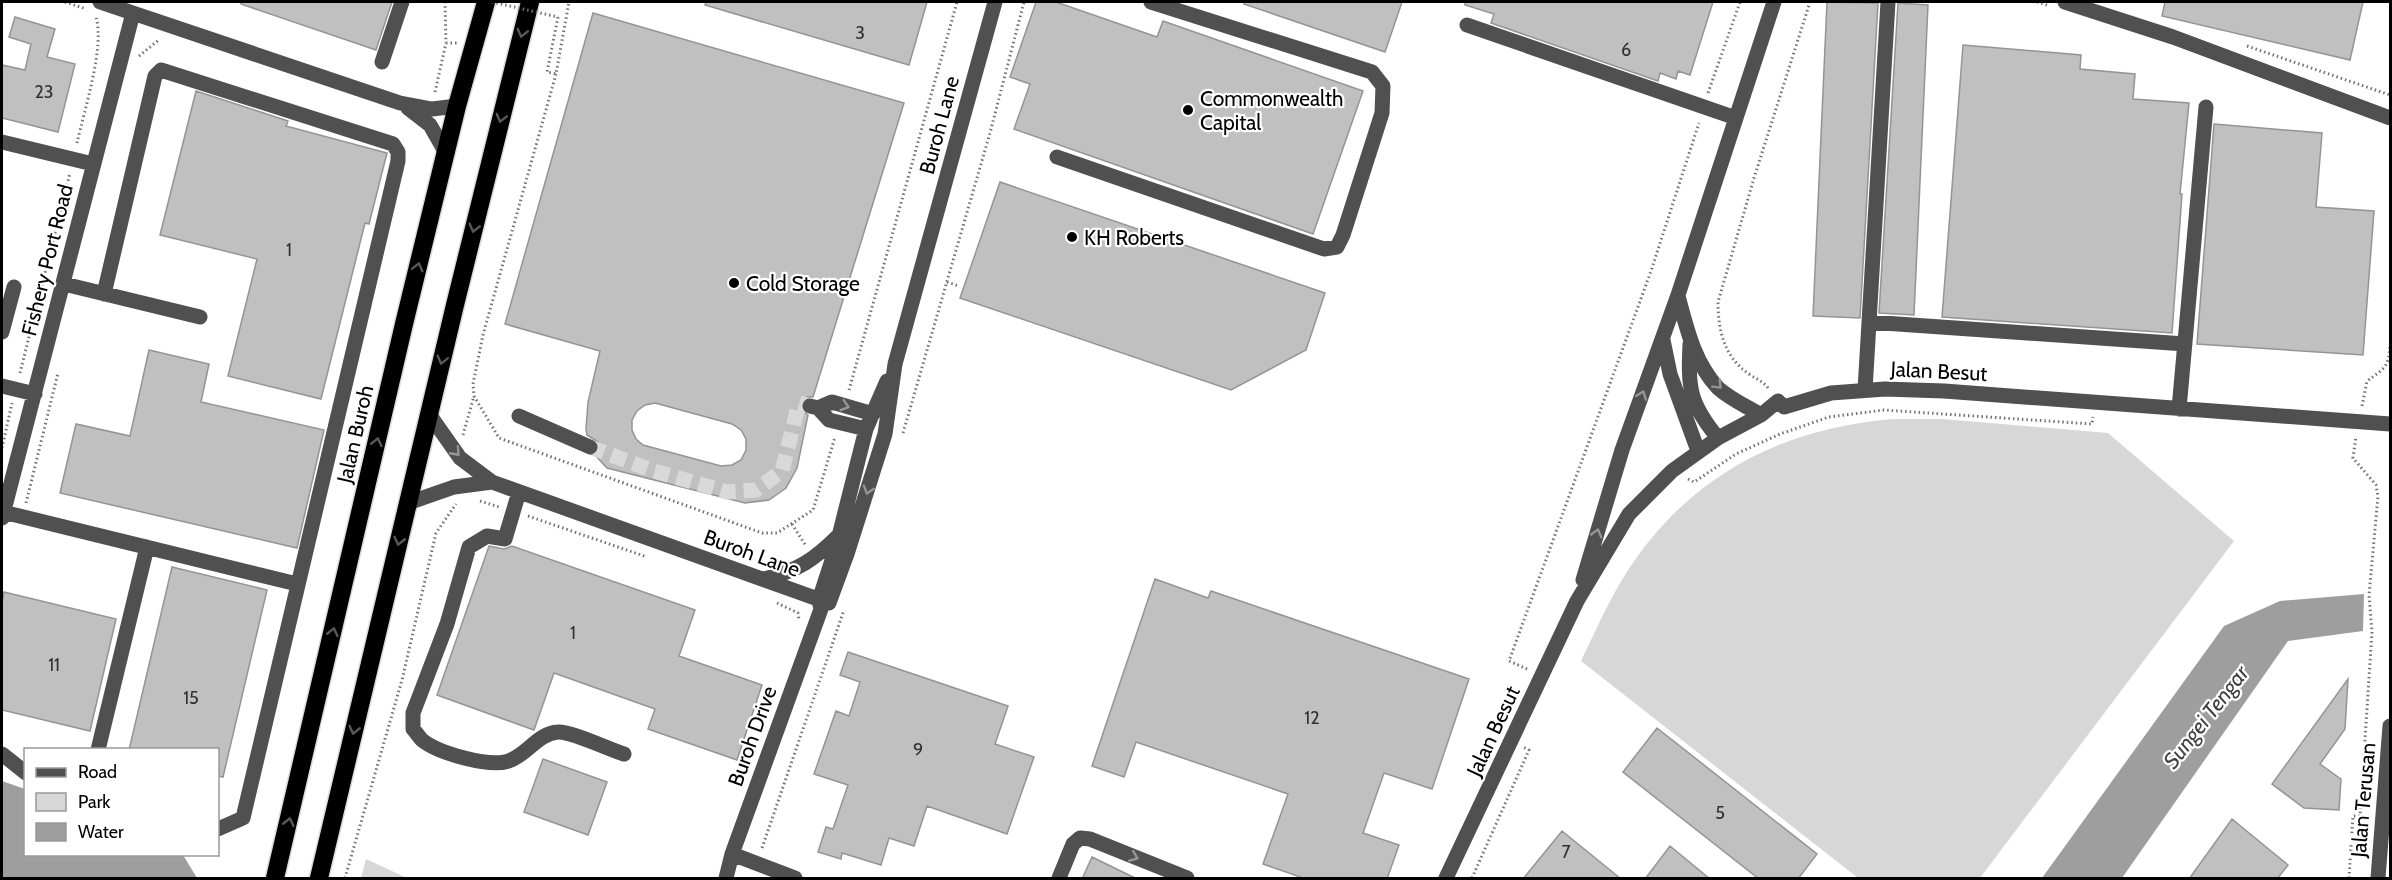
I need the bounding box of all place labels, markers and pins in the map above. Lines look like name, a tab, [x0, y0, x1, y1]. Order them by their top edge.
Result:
place label: Commonwealth Capital	[1200, 86, 1343, 135]
marker: Commonwealth Capital	[1181, 103, 1195, 117]
place label: KH Roberts	[1084, 225, 1184, 250]
marker: KH Roberts	[1065, 230, 1079, 244]
place label: Cold Storage	[746, 271, 860, 296]
marker: Cold Storage	[727, 276, 741, 290]

